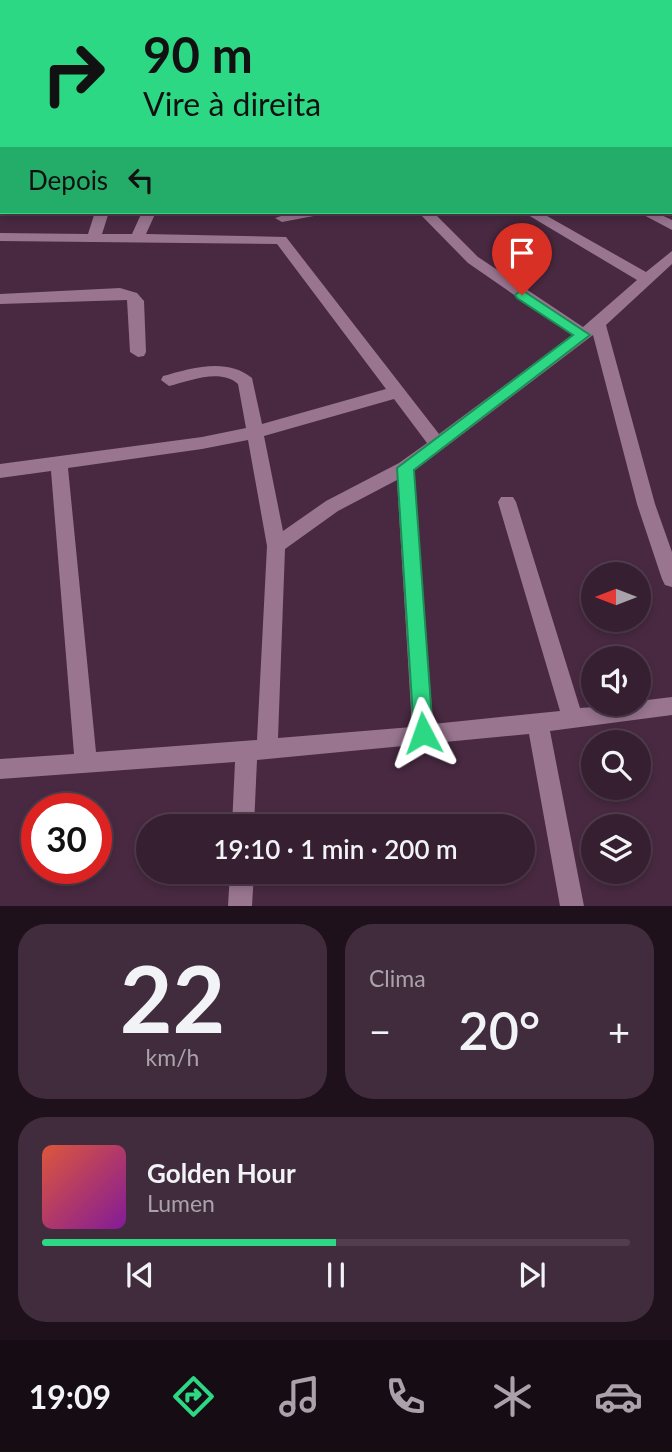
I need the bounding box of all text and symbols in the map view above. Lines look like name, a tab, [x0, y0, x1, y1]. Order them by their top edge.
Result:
text: 90 m	[143, 25, 253, 83]
icon: right	[28, 28, 119, 119]
text: Vire à direita	[143, 84, 321, 123]
icon: left	[122, 161, 160, 199]
text: Depois	[28, 164, 108, 196]
pin	[492, 223, 552, 295]
icon: arrive	[503, 234, 541, 272]
north arrow	[581, 562, 651, 632]
map controls	[581, 562, 651, 884]
button: sound	[581, 646, 651, 716]
position arrow	[386, 696, 460, 770]
button: search	[581, 730, 651, 800]
speed limit sign: 30	[21, 793, 112, 884]
button: layers	[581, 814, 651, 884]
text: 19:10 · 1 min · 200 m	[213, 833, 458, 865]
text: 22	[120, 943, 225, 1052]
text: Clima	[369, 964, 426, 992]
text: 20°	[459, 999, 540, 1061]
text: −	[369, 1008, 391, 1054]
text: +	[608, 1008, 630, 1054]
text: km/h	[146, 1043, 199, 1071]
text: Golden Hour	[147, 1157, 296, 1189]
text: Lumen	[147, 1189, 215, 1217]
icon: previous	[121, 1256, 159, 1294]
icon: pause	[317, 1256, 355, 1294]
icon: next	[513, 1256, 551, 1294]
icon: directions	[169, 1372, 218, 1421]
icon: music	[275, 1372, 324, 1421]
icon: phone	[381, 1372, 430, 1421]
icon: climate	[488, 1372, 537, 1421]
icon: car	[594, 1372, 643, 1421]
text: 19:09	[29, 1377, 111, 1416]

